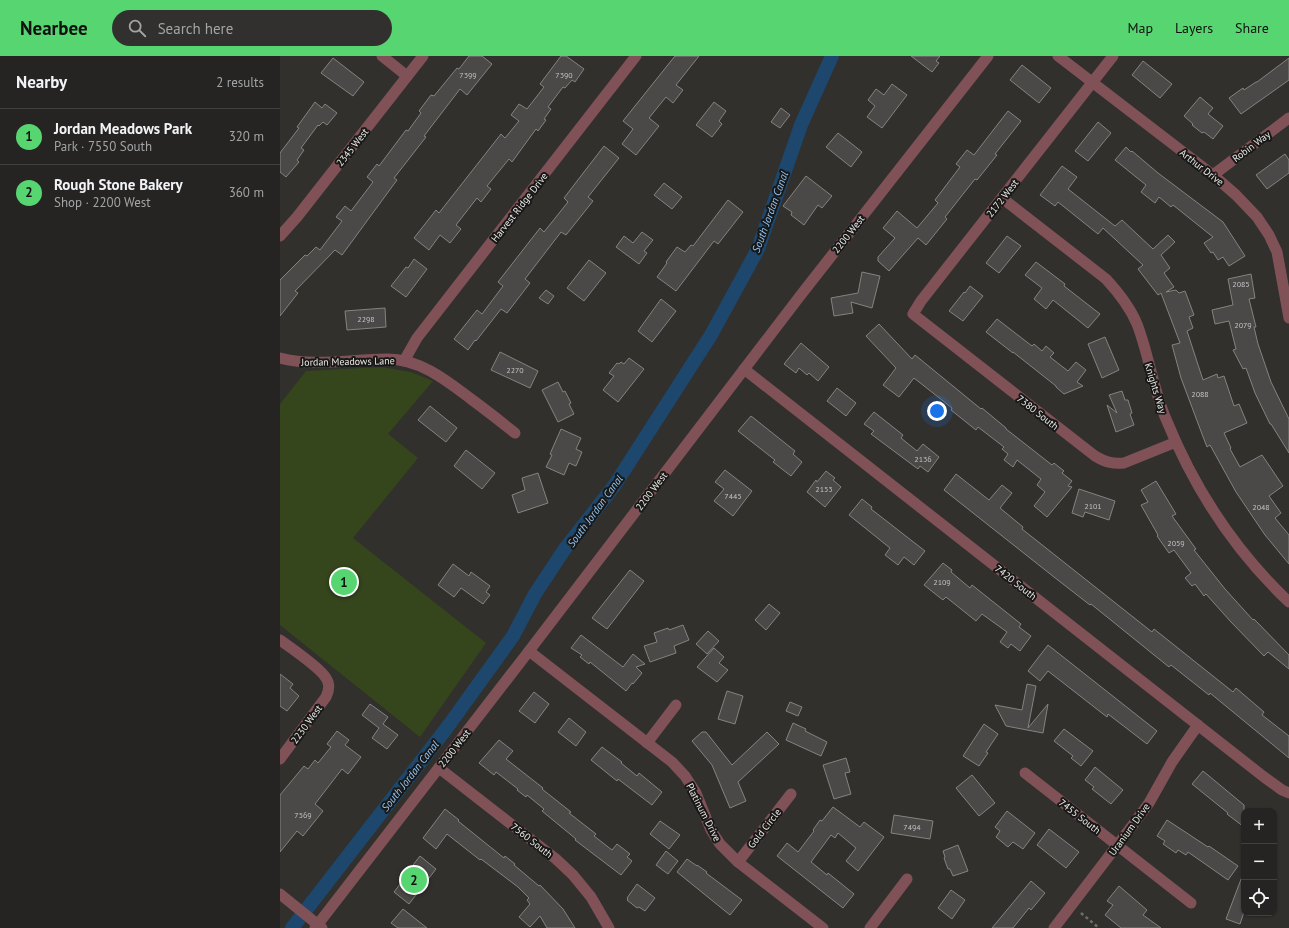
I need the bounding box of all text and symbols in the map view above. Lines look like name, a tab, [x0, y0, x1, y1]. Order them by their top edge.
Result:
search box	[112, 10, 392, 46]
text: Nearbee	[20, 16, 88, 40]
icon: search	[126, 17, 148, 39]
text: Search here	[158, 19, 233, 38]
text: Map	[1127, 19, 1153, 37]
text: Layers	[1175, 19, 1213, 37]
text: Share	[1235, 19, 1269, 37]
house number: 7399	[459, 70, 477, 80]
house number: 7390	[555, 70, 573, 80]
text: Nearby	[16, 71, 67, 93]
text: 2 results	[216, 74, 264, 91]
text: Jordan Meadows Park	[54, 119, 192, 138]
street label: 2345 West	[333, 125, 372, 169]
text: 1	[25, 128, 33, 145]
text: 320 m	[229, 128, 264, 145]
street label: Robin Way	[1230, 128, 1273, 165]
text: Park · 7550 South	[54, 138, 152, 155]
street label: Arthur Drive	[1177, 146, 1226, 189]
water label: South Jordan Canal	[749, 169, 791, 255]
street label: Harvest Ridge Drive	[488, 170, 551, 245]
text: Rough Stone Bakery	[54, 175, 183, 194]
street label: 2172 West	[983, 176, 1022, 220]
text: 2	[25, 184, 33, 201]
text: 360 m	[229, 184, 264, 201]
text: Shop · 2200 West	[54, 194, 151, 211]
street label: 2200 West	[829, 212, 868, 256]
house number: 2085	[1232, 279, 1250, 289]
house number: 2298	[357, 314, 375, 324]
house number: 2079	[1234, 320, 1252, 330]
street label: Jordan Meadows Lane	[300, 354, 395, 369]
street label: Knights Way	[1142, 361, 1169, 415]
house number: 2270	[506, 365, 524, 375]
house number: 2088	[1191, 389, 1209, 399]
street label: 7380 South	[1014, 392, 1061, 433]
your location	[927, 401, 947, 421]
house number: 2136	[914, 454, 932, 464]
street label: 2200 West	[633, 469, 670, 513]
water label: South Jordan Canal	[564, 472, 626, 550]
house number: 2153	[815, 484, 833, 494]
house number: 7445	[724, 491, 742, 501]
house number: 2101	[1084, 501, 1102, 511]
house number: 2048	[1252, 502, 1270, 512]
house number: 2059	[1167, 538, 1185, 548]
street label: 7420 South	[992, 562, 1039, 603]
pin: 1	[331, 567, 357, 597]
house number: 2109	[933, 577, 951, 587]
street label: 2230 West	[288, 702, 325, 746]
street label: 2200 West	[435, 726, 474, 770]
water label: South Jordan Canal	[378, 738, 442, 814]
street label: Platinum Drive	[683, 781, 724, 844]
street label: 7455 South	[1056, 796, 1103, 837]
street label: Uranium Drive	[1106, 801, 1153, 858]
street label: Gold Circle	[745, 806, 784, 851]
map controls	[1241, 808, 1277, 916]
button: +	[1241, 808, 1277, 844]
house number: 7569	[294, 810, 312, 820]
street label: 7560 South	[508, 820, 555, 861]
house number: 7494	[903, 822, 921, 832]
button: −	[1241, 844, 1277, 880]
pin: 2	[401, 865, 427, 895]
button: locate	[1241, 880, 1277, 916]

